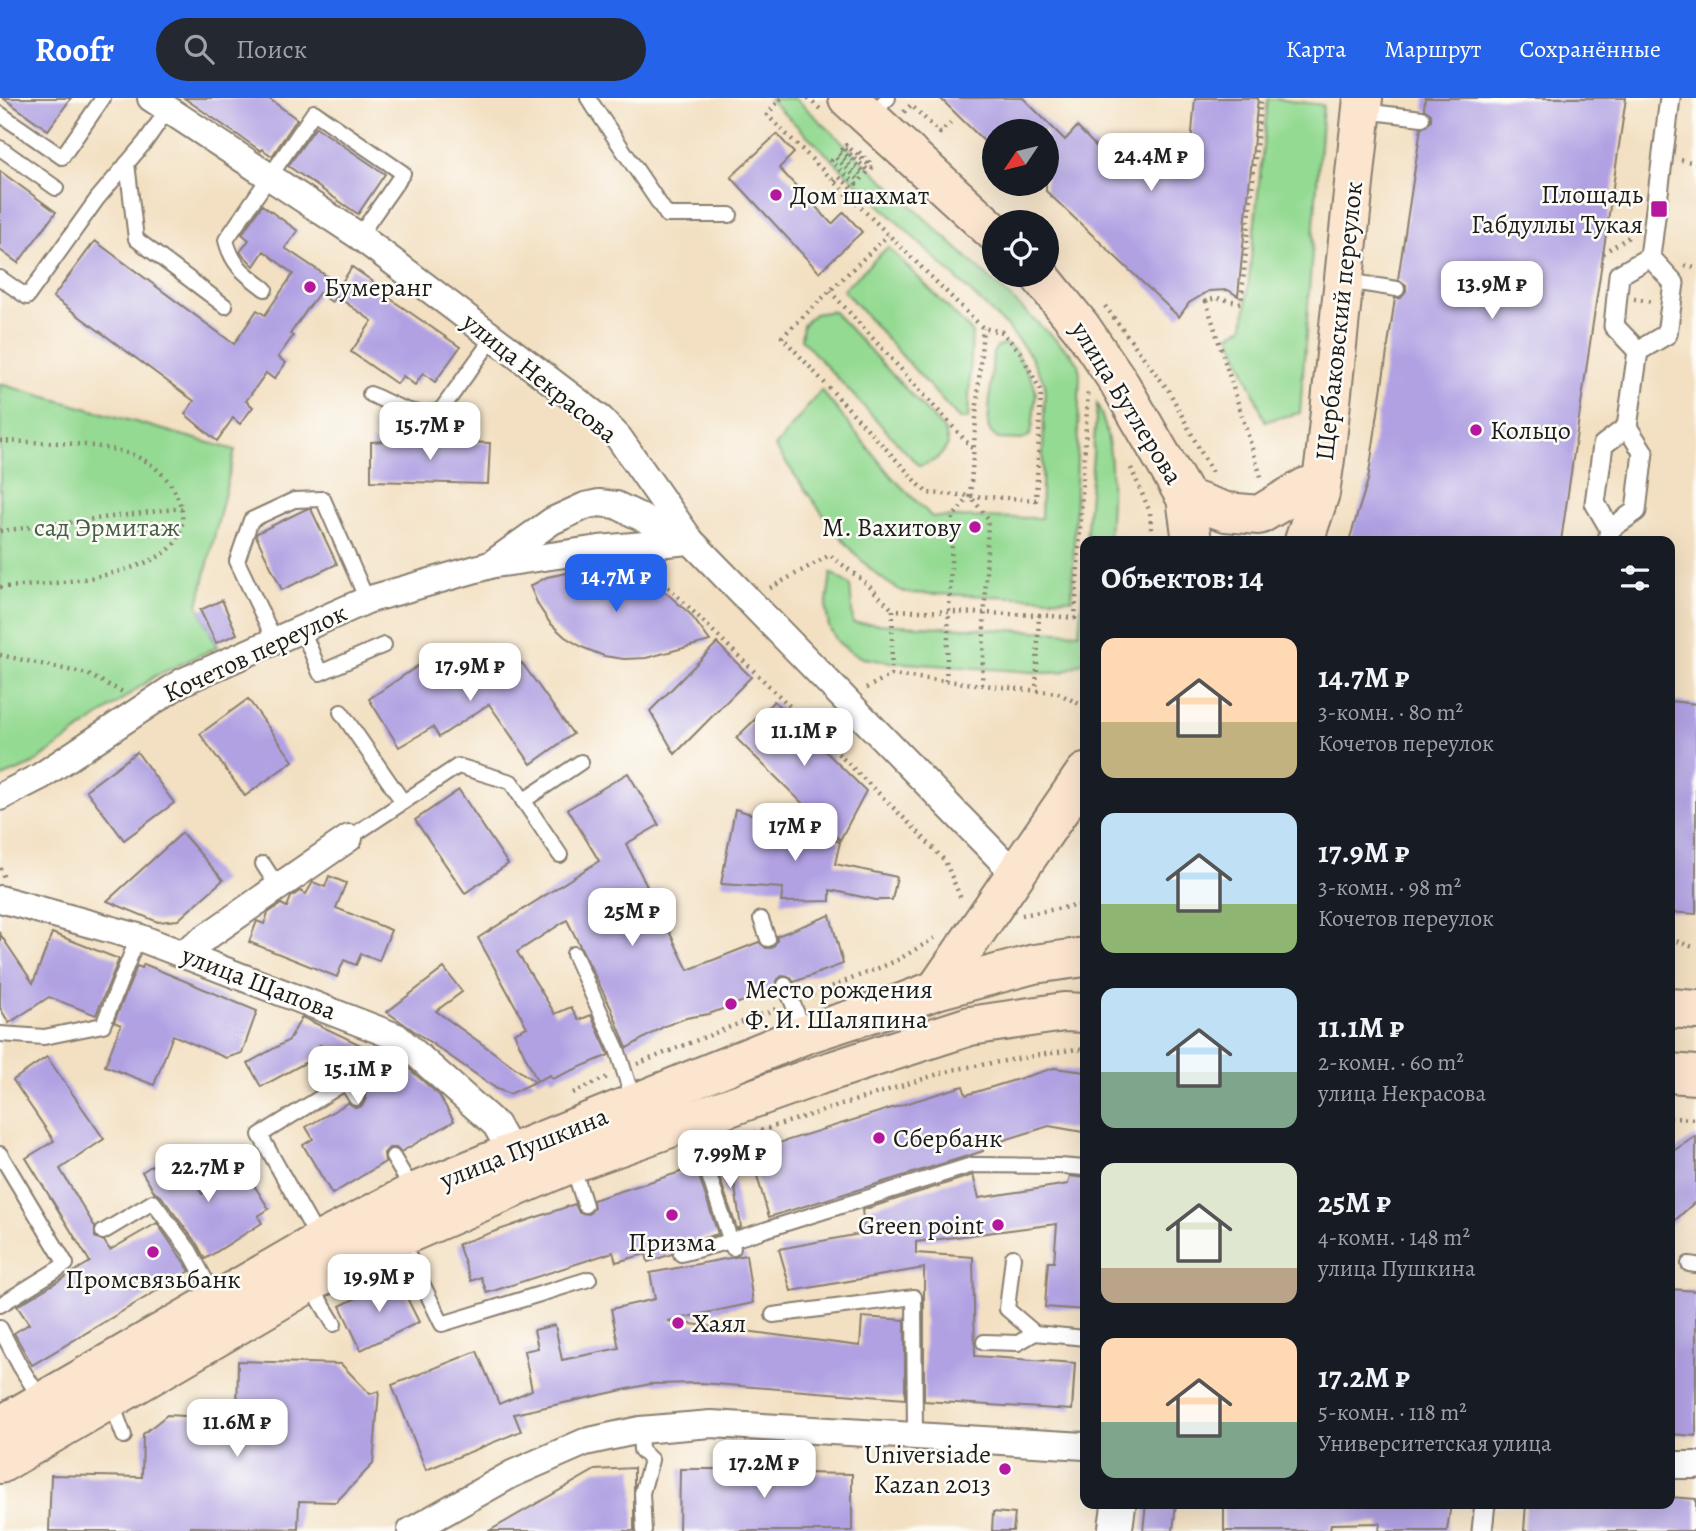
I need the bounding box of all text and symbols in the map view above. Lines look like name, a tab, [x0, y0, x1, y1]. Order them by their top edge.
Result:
search box	[156, 18, 646, 81]
text: Roofr	[35, 27, 114, 72]
icon: search	[180, 30, 218, 68]
text: Поиск	[236, 32, 307, 67]
text: Карта	[1286, 33, 1346, 65]
text: Маршрут	[1384, 33, 1482, 65]
text: Сохранённые	[1520, 33, 1661, 65]
north arrow	[982, 119, 1059, 196]
map controls	[982, 119, 1059, 287]
pin: 24.4M ₽	[1086, 134, 1216, 193]
text: 24.4M ₽	[1114, 140, 1188, 171]
place label: Площадь Габдуллы Тукая	[1471, 177, 1643, 242]
place label: Дом шахмат	[790, 178, 930, 213]
street label: Щербаковский переулок	[1307, 180, 1371, 462]
marker: Дом шахмат	[768, 187, 784, 203]
marker: Площадь Габдуллы Тукая	[1649, 199, 1669, 219]
button: locate	[982, 210, 1059, 287]
pin: 13.9M ₽	[1427, 262, 1557, 321]
text: 13.9M ₽	[1457, 268, 1527, 299]
place label: Бумеранг	[324, 270, 432, 305]
marker: Бумеранг	[302, 279, 318, 295]
street label: улица Некрасова	[454, 304, 625, 451]
street label: улица Бутлерова	[1062, 314, 1191, 491]
pin: 15.7M ₽	[365, 402, 495, 462]
text: 15.7M ₽	[395, 409, 465, 440]
place label: Кольцо	[1490, 413, 1571, 448]
marker: Кольцо	[1468, 422, 1484, 438]
park label: сад Эрмитаж	[34, 510, 180, 545]
place label: М. Вахитову	[822, 510, 961, 545]
marker: М. Вахитову	[967, 519, 983, 535]
pin: 14.7M ₽	[551, 554, 681, 614]
text: Объектов: 14	[1101, 558, 1263, 598]
icon: filters	[1616, 559, 1654, 597]
text: 14.7M ₽	[581, 561, 651, 592]
street label: Кочетов переулок	[157, 595, 353, 711]
pin: 17.9M ₽	[405, 644, 535, 703]
text: 17.9M ₽	[435, 650, 505, 681]
text: 14.7M ₽	[1318, 657, 1410, 697]
icon: home	[1157, 666, 1241, 750]
text: 3-комн. · 80 m²	[1318, 697, 1463, 728]
pin: 11.1M ₽	[739, 708, 869, 768]
text: 11.1M ₽	[771, 715, 837, 746]
text: Кочетов переулок	[1318, 728, 1494, 759]
pin: 17M ₽	[746, 804, 844, 863]
text: 17M ₽	[768, 810, 822, 841]
text: 17.9M ₽	[1318, 832, 1409, 872]
icon: home	[1157, 841, 1241, 925]
text: 3-комн. · 98 m²	[1318, 872, 1461, 903]
pin: 25M ₽	[583, 888, 681, 948]
text: 25M ₽	[604, 895, 660, 926]
text: Кочетов переулок	[1318, 903, 1494, 934]
street label: улица Щапова	[176, 937, 341, 1028]
place label: Место рождения Ф. И. Шаляпина	[745, 972, 933, 1037]
marker: Место рождения Ф. И. Шаляпина	[723, 996, 739, 1012]
text: 11.1M ₽	[1318, 1007, 1404, 1047]
icon: home	[1157, 1016, 1241, 1100]
pin: 15.1M ₽	[293, 1046, 423, 1106]
text: 2-комн. · 60 m²	[1318, 1047, 1464, 1078]
text: 15.1M ₽	[324, 1053, 392, 1084]
text: улица Некрасова	[1318, 1078, 1486, 1109]
street label: улица Пушкина	[434, 1098, 613, 1198]
place label: Сбербанк	[893, 1121, 1002, 1156]
pin: 7.99M ₽	[665, 1130, 795, 1190]
marker: Сбербанк	[871, 1130, 887, 1146]
text: 7.99M ₽	[694, 1137, 766, 1168]
pin: 22.7M ₽	[143, 1144, 273, 1204]
text: 22.7M ₽	[171, 1151, 245, 1182]
text: 25M ₽	[1318, 1182, 1391, 1222]
icon: home	[1157, 1191, 1241, 1275]
marker: Призма	[664, 1207, 680, 1223]
place label: Green point	[858, 1208, 984, 1243]
marker: Green point	[990, 1217, 1006, 1233]
text: 4-комн. · 148 m²	[1318, 1222, 1470, 1253]
place label: Призма	[628, 1225, 716, 1260]
marker: Промсвязьбанк	[145, 1244, 161, 1260]
text: улица Пушкина	[1318, 1253, 1476, 1284]
pin: 19.9M ₽	[314, 1254, 444, 1314]
text: 19.9M ₽	[344, 1261, 414, 1292]
place label: Промсвязьбанк	[65, 1262, 241, 1297]
place label: Хаял	[692, 1306, 746, 1341]
marker: Хаял	[670, 1315, 686, 1331]
text: 17.2M ₽	[1318, 1357, 1410, 1397]
icon: home	[1157, 1366, 1241, 1450]
text: 5-комн. · 118 m²	[1318, 1397, 1467, 1428]
pin: 11.6M ₽	[172, 1400, 302, 1459]
text: 11.6M ₽	[203, 1406, 271, 1437]
text: Университетская улица	[1318, 1428, 1552, 1459]
place label: Universiade Kazan 2013	[864, 1437, 991, 1502]
pin: 17.2M ₽	[699, 1440, 829, 1500]
text: 17.2M ₽	[729, 1447, 799, 1478]
marker: Universiade Kazan 2013	[997, 1461, 1013, 1477]

